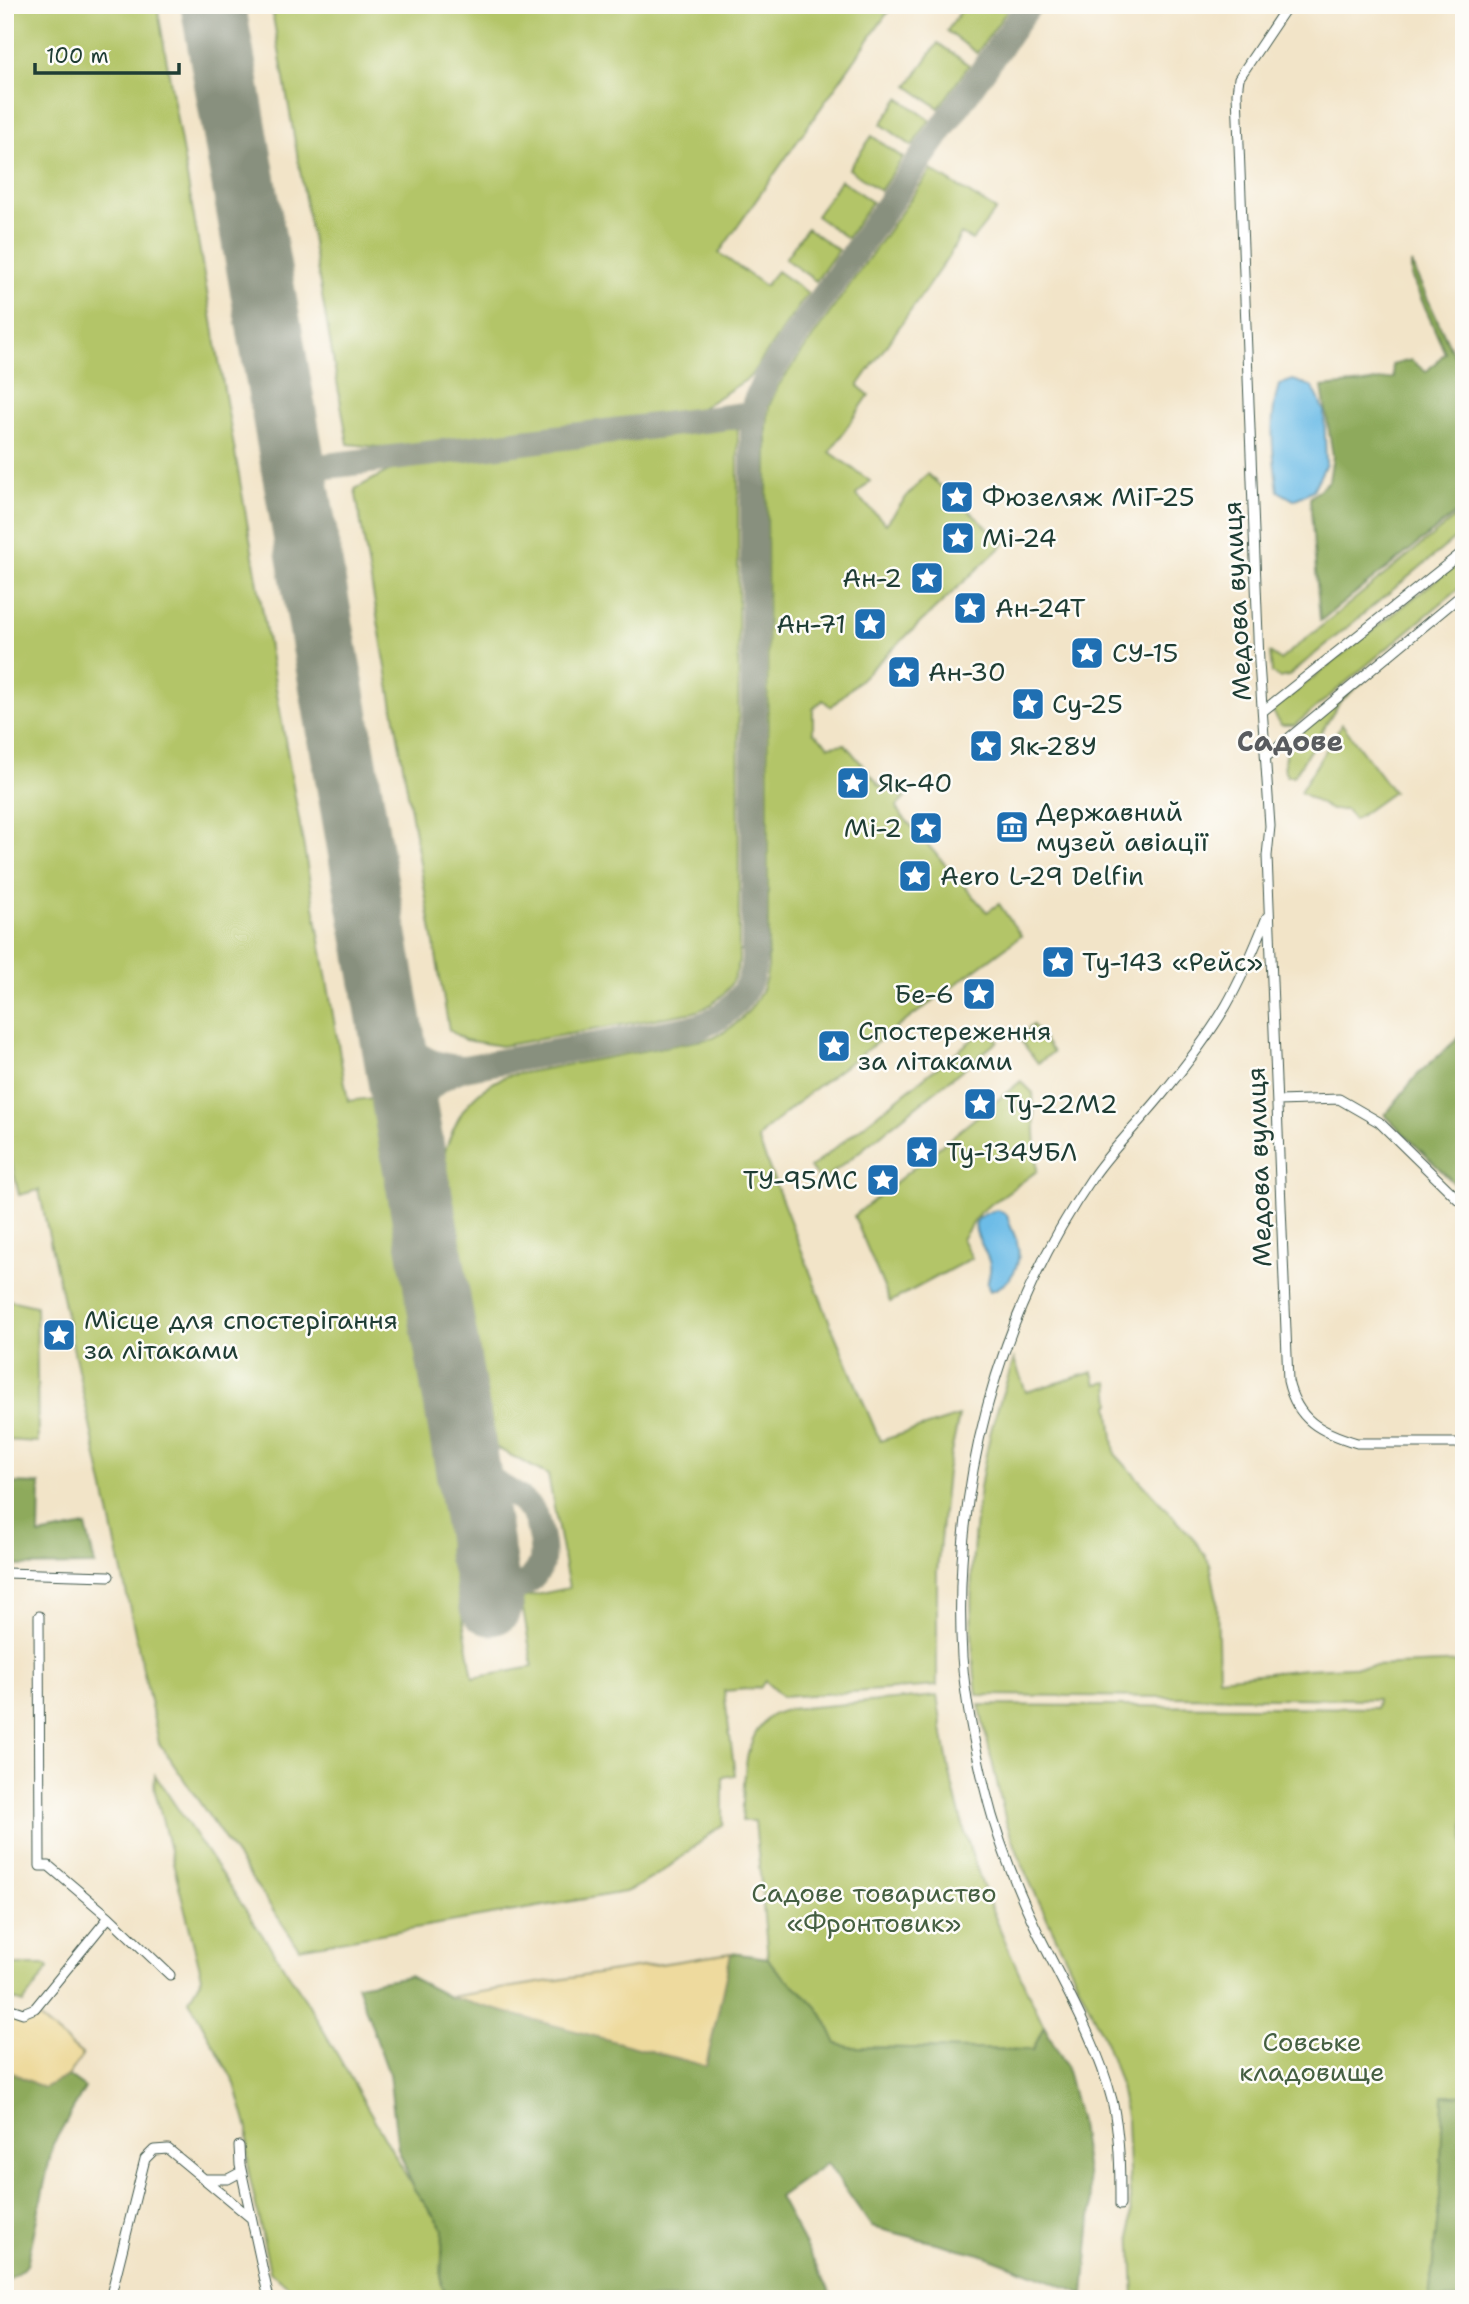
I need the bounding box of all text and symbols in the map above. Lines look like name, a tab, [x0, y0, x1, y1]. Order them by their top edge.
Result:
scale bar	[35, 32, 178, 76]
text: 100 m	[46, 42, 109, 70]
place icon: Фюзеляж МіГ-25	[938, 478, 976, 516]
place label: Фюзеляж МіГ-25	[982, 479, 1195, 514]
street label: Медова вулиця	[1214, 500, 1259, 702]
place icon: Мі-24	[939, 519, 977, 557]
place label: Мі-24	[982, 520, 1057, 555]
place icon: Ан-2	[908, 559, 946, 597]
place label: Ан-2	[842, 560, 902, 595]
place icon: Ан-24Т	[951, 589, 989, 627]
place label: Ан-24Т	[995, 590, 1086, 625]
place icon: Ан-71	[851, 605, 889, 643]
place label: Ан-71	[776, 606, 846, 641]
place icon: СУ-15	[1068, 634, 1106, 672]
place label: СУ-15	[1112, 635, 1179, 670]
place icon: Ан-30	[885, 653, 923, 691]
place label: Ан-30	[928, 654, 1006, 689]
place icon: Су-25	[1009, 685, 1047, 723]
place label: Су-25	[1052, 686, 1123, 721]
district label: Садове	[1237, 722, 1343, 760]
place icon: Як-28У	[967, 727, 1005, 765]
place label: Як-28У	[1010, 728, 1097, 763]
place icon: Як-40	[834, 764, 872, 802]
place label: Як-40	[878, 765, 953, 800]
place label: Державний музей авіації	[1036, 794, 1209, 859]
museum icon: Державний музей авіації	[993, 808, 1031, 846]
place icon: Мі-2	[907, 809, 945, 847]
place label: Мі-2	[844, 810, 902, 845]
place icon: Aero L-29 Delfin	[896, 857, 934, 895]
place label: Aero L-29 Delfin	[940, 858, 1144, 893]
place icon: Ту-143 «Рейс»	[1039, 943, 1077, 981]
place label: Ту-143 «Рейс»	[1082, 944, 1263, 979]
place icon: Бе-6	[960, 975, 998, 1013]
place label: Бе-6	[894, 976, 954, 1011]
place label: Спостереження за літаками	[858, 1013, 1051, 1078]
place icon: Спостереження за літаками	[815, 1027, 853, 1065]
street label: Медова вулиця	[1238, 1066, 1279, 1268]
place icon: Ту-22М2	[961, 1085, 999, 1123]
place label: Ту-22М2	[1004, 1086, 1118, 1121]
place icon: Ту-134УБЛ	[903, 1133, 941, 1171]
place label: Ту-134УБЛ	[946, 1134, 1078, 1169]
place icon: ТУ-95МС	[864, 1161, 902, 1199]
place label: ТУ-95МС	[743, 1162, 858, 1197]
place label: Місце для спостерігання за літаками	[84, 1302, 398, 1367]
place icon: Місце для спостерігання за літаками	[40, 1316, 78, 1354]
park label: Садове товариство «Фронтовик»	[751, 1875, 997, 1940]
park label: Совське кладовище	[1239, 2024, 1385, 2089]

